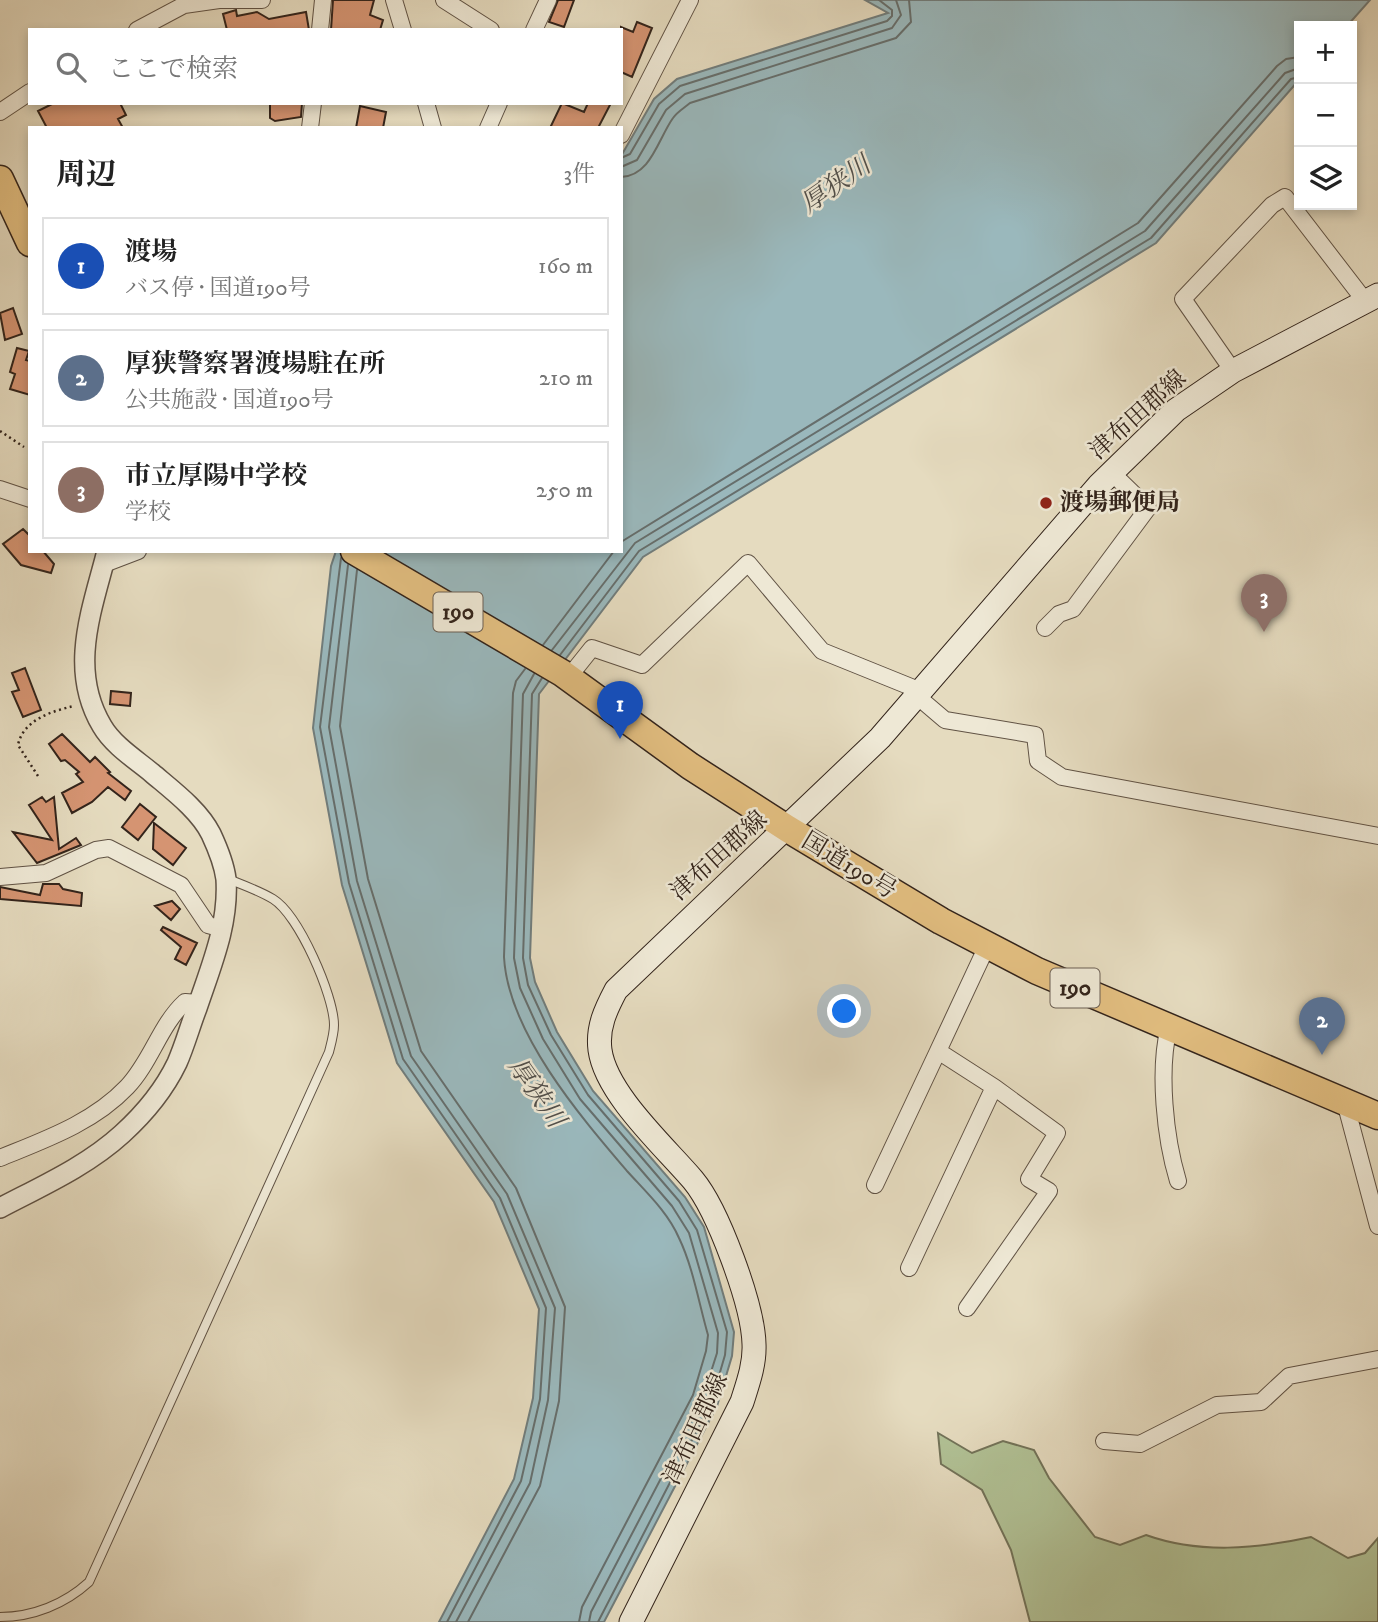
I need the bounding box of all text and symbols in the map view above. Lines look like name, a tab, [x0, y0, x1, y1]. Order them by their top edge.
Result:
map controls	[1294, 21, 1357, 210]
button: +	[1294, 21, 1357, 84]
search box	[28, 28, 623, 105]
icon: search	[52, 48, 90, 86]
text: ここで検索	[108, 53, 238, 86]
button: −	[1294, 84, 1357, 147]
water label: 厚狭川	[795, 147, 880, 221]
button: layers	[1294, 147, 1357, 210]
text: 周辺	[56, 157, 116, 194]
text: 3件	[563, 160, 595, 189]
text: 渡場	[125, 236, 177, 269]
text: 1	[77, 252, 85, 281]
text: 160 m	[538, 252, 593, 281]
text: バス停 · 国道190号	[125, 274, 311, 303]
text: 厚狭警察署渡場駐在所	[125, 348, 385, 381]
text: 2	[75, 364, 87, 393]
text: 210 m	[539, 364, 593, 393]
street label: 津布田郡線	[1083, 364, 1193, 466]
text: 公共施設 · 国道190号	[125, 386, 334, 415]
text: 市立厚陽中学校	[125, 460, 307, 493]
text: 3	[77, 476, 85, 505]
text: 250 m	[536, 476, 593, 505]
place label: 渡場郵便局	[1060, 488, 1180, 518]
marker: 渡場郵便局	[1038, 495, 1054, 511]
text: 学校	[125, 498, 171, 527]
pin: 3	[1241, 574, 1287, 632]
road number: 190	[434, 592, 482, 632]
pin: 1	[597, 681, 643, 739]
street label: 津布田郡線	[664, 805, 774, 907]
street label: 国道190号	[796, 826, 902, 906]
road number: 190	[1050, 968, 1100, 1007]
your location	[827, 994, 861, 1028]
pin: 2	[1299, 997, 1345, 1055]
water label: 厚狭川	[500, 1052, 574, 1137]
street label: 津布田郡線	[657, 1368, 735, 1490]

